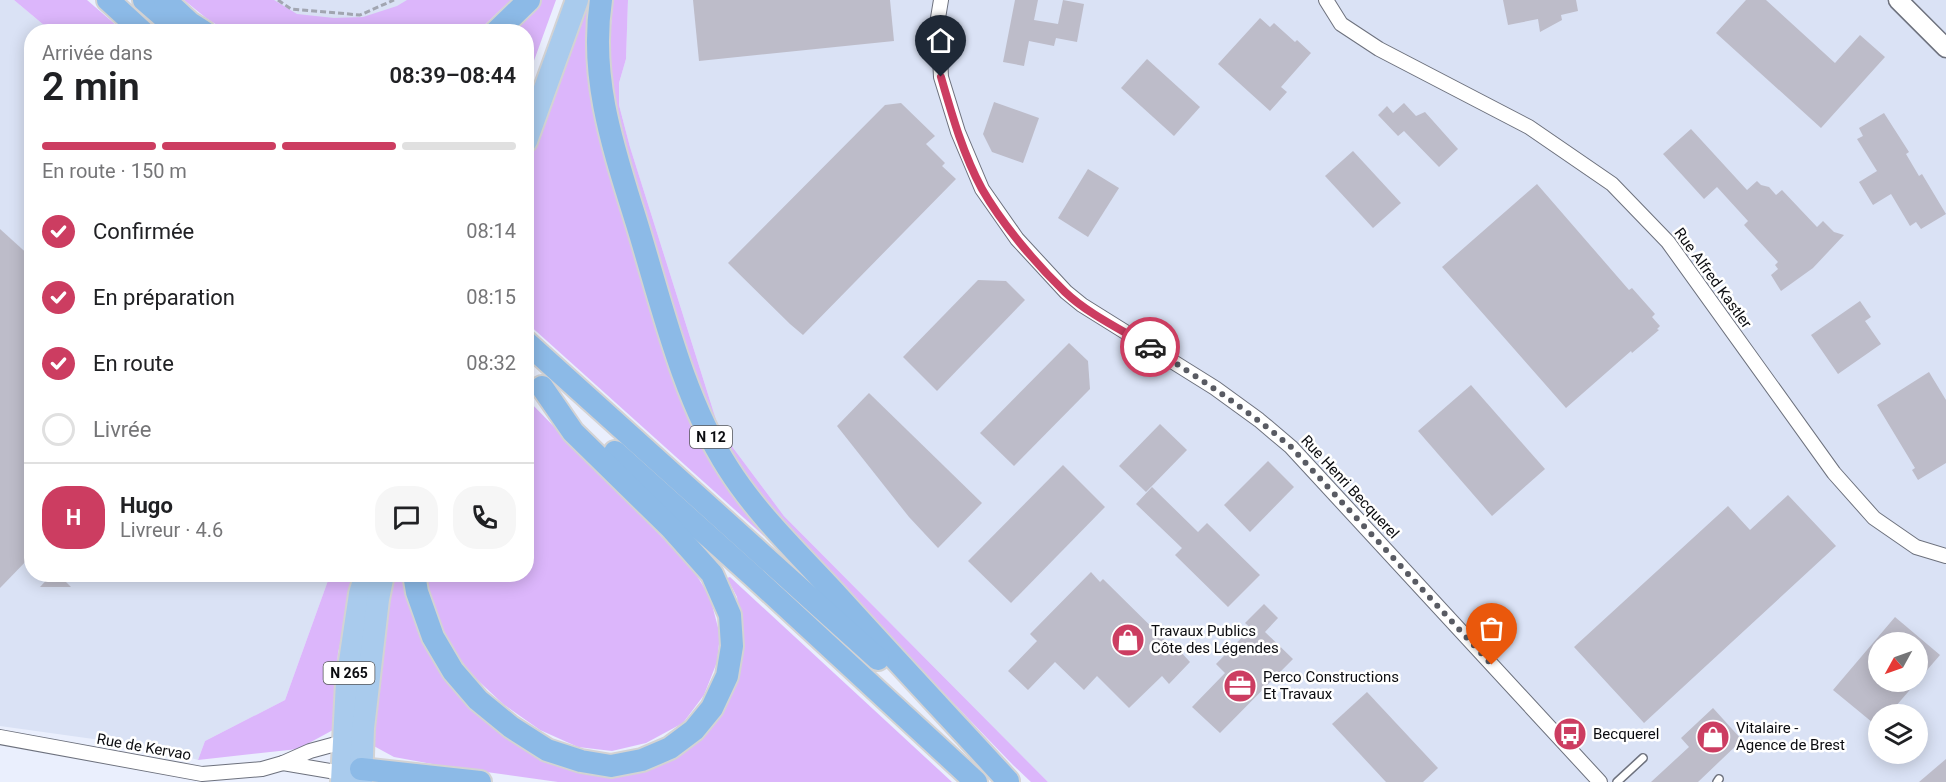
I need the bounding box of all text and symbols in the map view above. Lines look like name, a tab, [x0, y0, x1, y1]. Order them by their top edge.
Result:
pin	[915, 15, 966, 77]
icon: home	[924, 24, 957, 57]
text: Arrivée dans	[42, 41, 153, 65]
text: 08:39–08:44	[389, 63, 516, 88]
text: 2 min	[42, 64, 140, 110]
text: En route · 150 m	[42, 159, 187, 183]
icon: check	[42, 215, 75, 248]
text: Confirmée	[93, 219, 194, 244]
text: 08:14	[466, 219, 516, 243]
street label: Rue Alfred Kastler	[1671, 224, 1755, 332]
icon: check	[42, 281, 75, 314]
text: En préparation	[93, 285, 235, 310]
text: 08:15	[466, 285, 516, 309]
courier	[1120, 317, 1180, 377]
icon: car	[1134, 331, 1167, 364]
icon: check	[42, 347, 75, 380]
text: En route	[93, 351, 174, 376]
text: 08:32	[466, 351, 516, 375]
text: Livrée	[93, 417, 151, 442]
road number: N 12	[690, 426, 732, 448]
street label: Rue Henri Becquerel	[1297, 431, 1403, 543]
button: chat	[375, 486, 438, 549]
button: phone	[453, 486, 516, 549]
text: Hugo	[120, 493, 173, 518]
text: H	[66, 505, 81, 530]
text: Livreur · 4.6	[120, 518, 223, 542]
pin	[1466, 603, 1517, 665]
icon: bag	[1475, 612, 1508, 645]
shop icon: Travaux Publics Côte des Légendes	[1110, 622, 1146, 658]
place label: Travaux Publics Côte des Légendes	[1151, 622, 1279, 657]
north arrow	[1868, 632, 1928, 692]
map controls	[1868, 632, 1928, 764]
road number: N 265	[324, 662, 374, 684]
office icon: Perco Constructions Et Travaux	[1222, 668, 1258, 704]
place label: Perco Constructions Et Travaux	[1263, 668, 1399, 703]
button: layers	[1868, 704, 1928, 764]
bus stop icon: Becquerel	[1552, 716, 1588, 752]
shop icon: Vitalaire - Agence de Brest	[1695, 719, 1731, 755]
place label: Vitalaire - Agence de Brest	[1736, 719, 1845, 754]
place label: Becquerel	[1593, 725, 1659, 743]
street label: Rue de Kervao	[95, 730, 193, 764]

